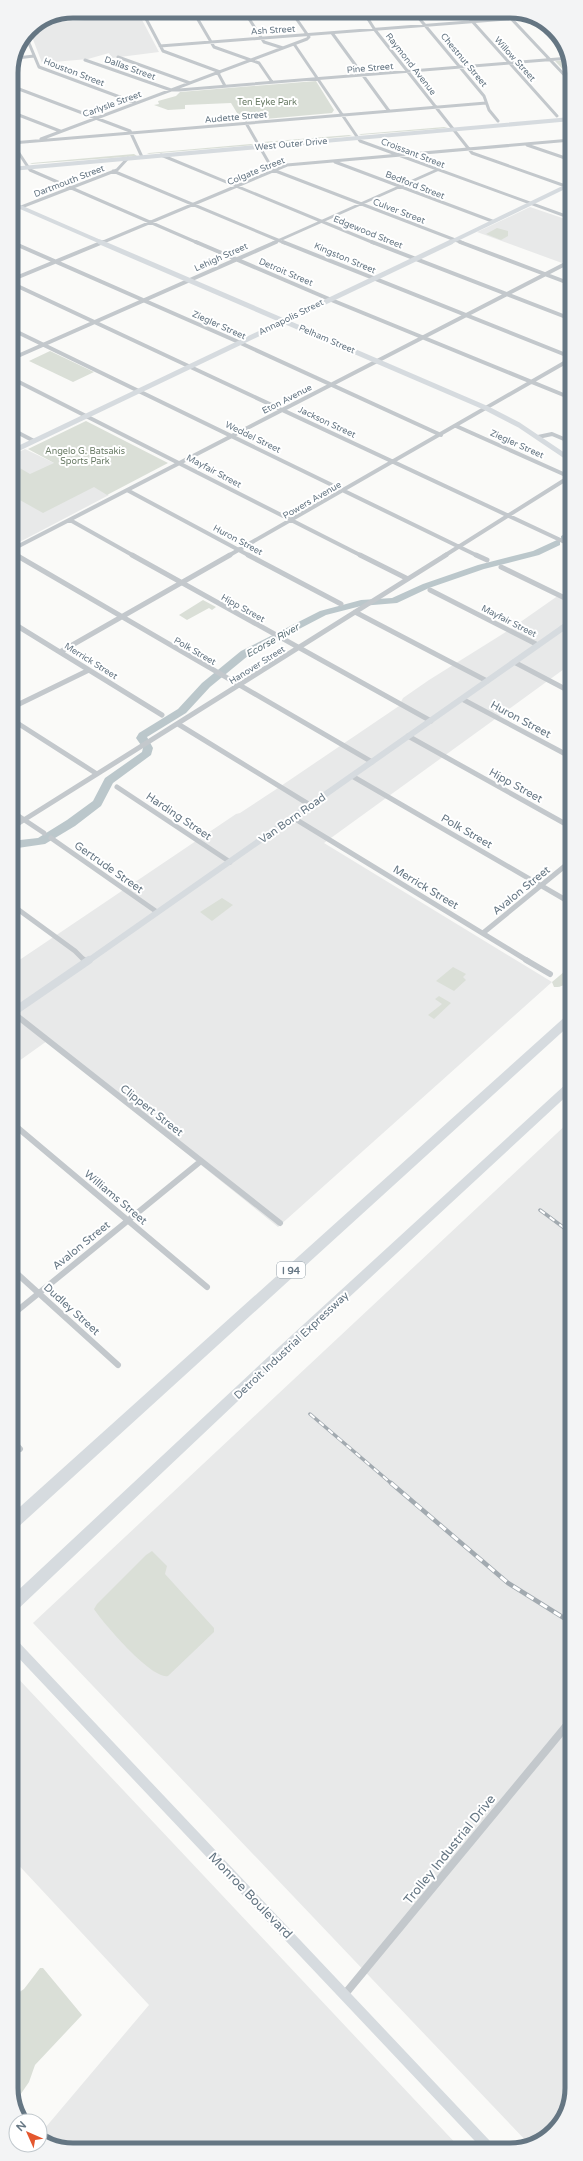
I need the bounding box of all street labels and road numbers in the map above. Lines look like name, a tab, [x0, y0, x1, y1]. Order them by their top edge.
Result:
street label: Ash Street	[250, 23, 296, 38]
street label: Raymond Avenue	[383, 31, 438, 98]
street label: Chestnut Street	[438, 31, 490, 90]
street label: Willow Street	[492, 35, 538, 84]
street label: Dallas Street	[103, 54, 157, 83]
street label: Houston Street	[42, 56, 106, 89]
street label: Pine Street	[346, 61, 394, 76]
street label: Carlysle Street	[81, 89, 143, 120]
street label: Audette Street	[204, 109, 268, 126]
street label: West Outer Drive	[254, 136, 328, 153]
street label: Croissant Street	[379, 136, 447, 171]
street label: Colgate Street	[226, 155, 287, 188]
street label: Dartmouth Street	[32, 163, 107, 200]
street label: Bedford Street	[384, 169, 447, 202]
street label: Culver Street	[371, 196, 427, 227]
street label: Edgewood Street	[332, 214, 405, 252]
street label: Kingston Street	[312, 240, 378, 277]
street label: Lehigh Street	[193, 241, 250, 274]
street label: Detroit Street	[257, 256, 315, 289]
street label: Annapolis Street	[257, 297, 326, 338]
street label: Ziegler Street	[190, 309, 248, 342]
street label: Pelham Street	[297, 323, 357, 356]
street label: Eton Avenue	[260, 382, 314, 417]
street label: Jackson Street	[296, 404, 358, 441]
street label: Weddel Street	[223, 419, 283, 456]
street label: Ziegler Street	[488, 428, 546, 461]
street label: Mayfair Street	[184, 452, 244, 491]
street label: Powers Avenue	[281, 479, 343, 522]
street label: Huron Street	[211, 523, 265, 558]
street label: Hipp Street	[219, 592, 267, 625]
street label: Mayfair Street	[479, 603, 539, 640]
street label: Polk Street	[172, 635, 218, 668]
street label: Merrick Street	[62, 641, 120, 682]
street label: Hanover Street	[227, 643, 288, 687]
street label: Huron Street	[488, 698, 553, 741]
street label: Hipp Street	[487, 765, 545, 805]
street label: Harding Street	[144, 790, 214, 843]
street label: Van Born Road	[256, 791, 328, 846]
street label: Polk Street	[439, 812, 495, 851]
street label: Gertrude Street	[72, 839, 146, 896]
street label: Merrick Street	[391, 863, 461, 912]
street label: Avalon Street	[490, 863, 553, 918]
street label: Clippert Street	[118, 1082, 186, 1139]
street label: Williams Street	[82, 1167, 150, 1227]
street label: Avalon Street	[50, 1218, 113, 1273]
road number: I 94	[277, 1262, 305, 1278]
street label: Dudley Street	[41, 1281, 102, 1338]
street label: Detroit Industrial Expressway	[231, 1289, 351, 1402]
street label: Trolley Industrial Drive	[400, 1791, 499, 1908]
street label: Monroe Boulevard	[205, 1849, 296, 1942]

